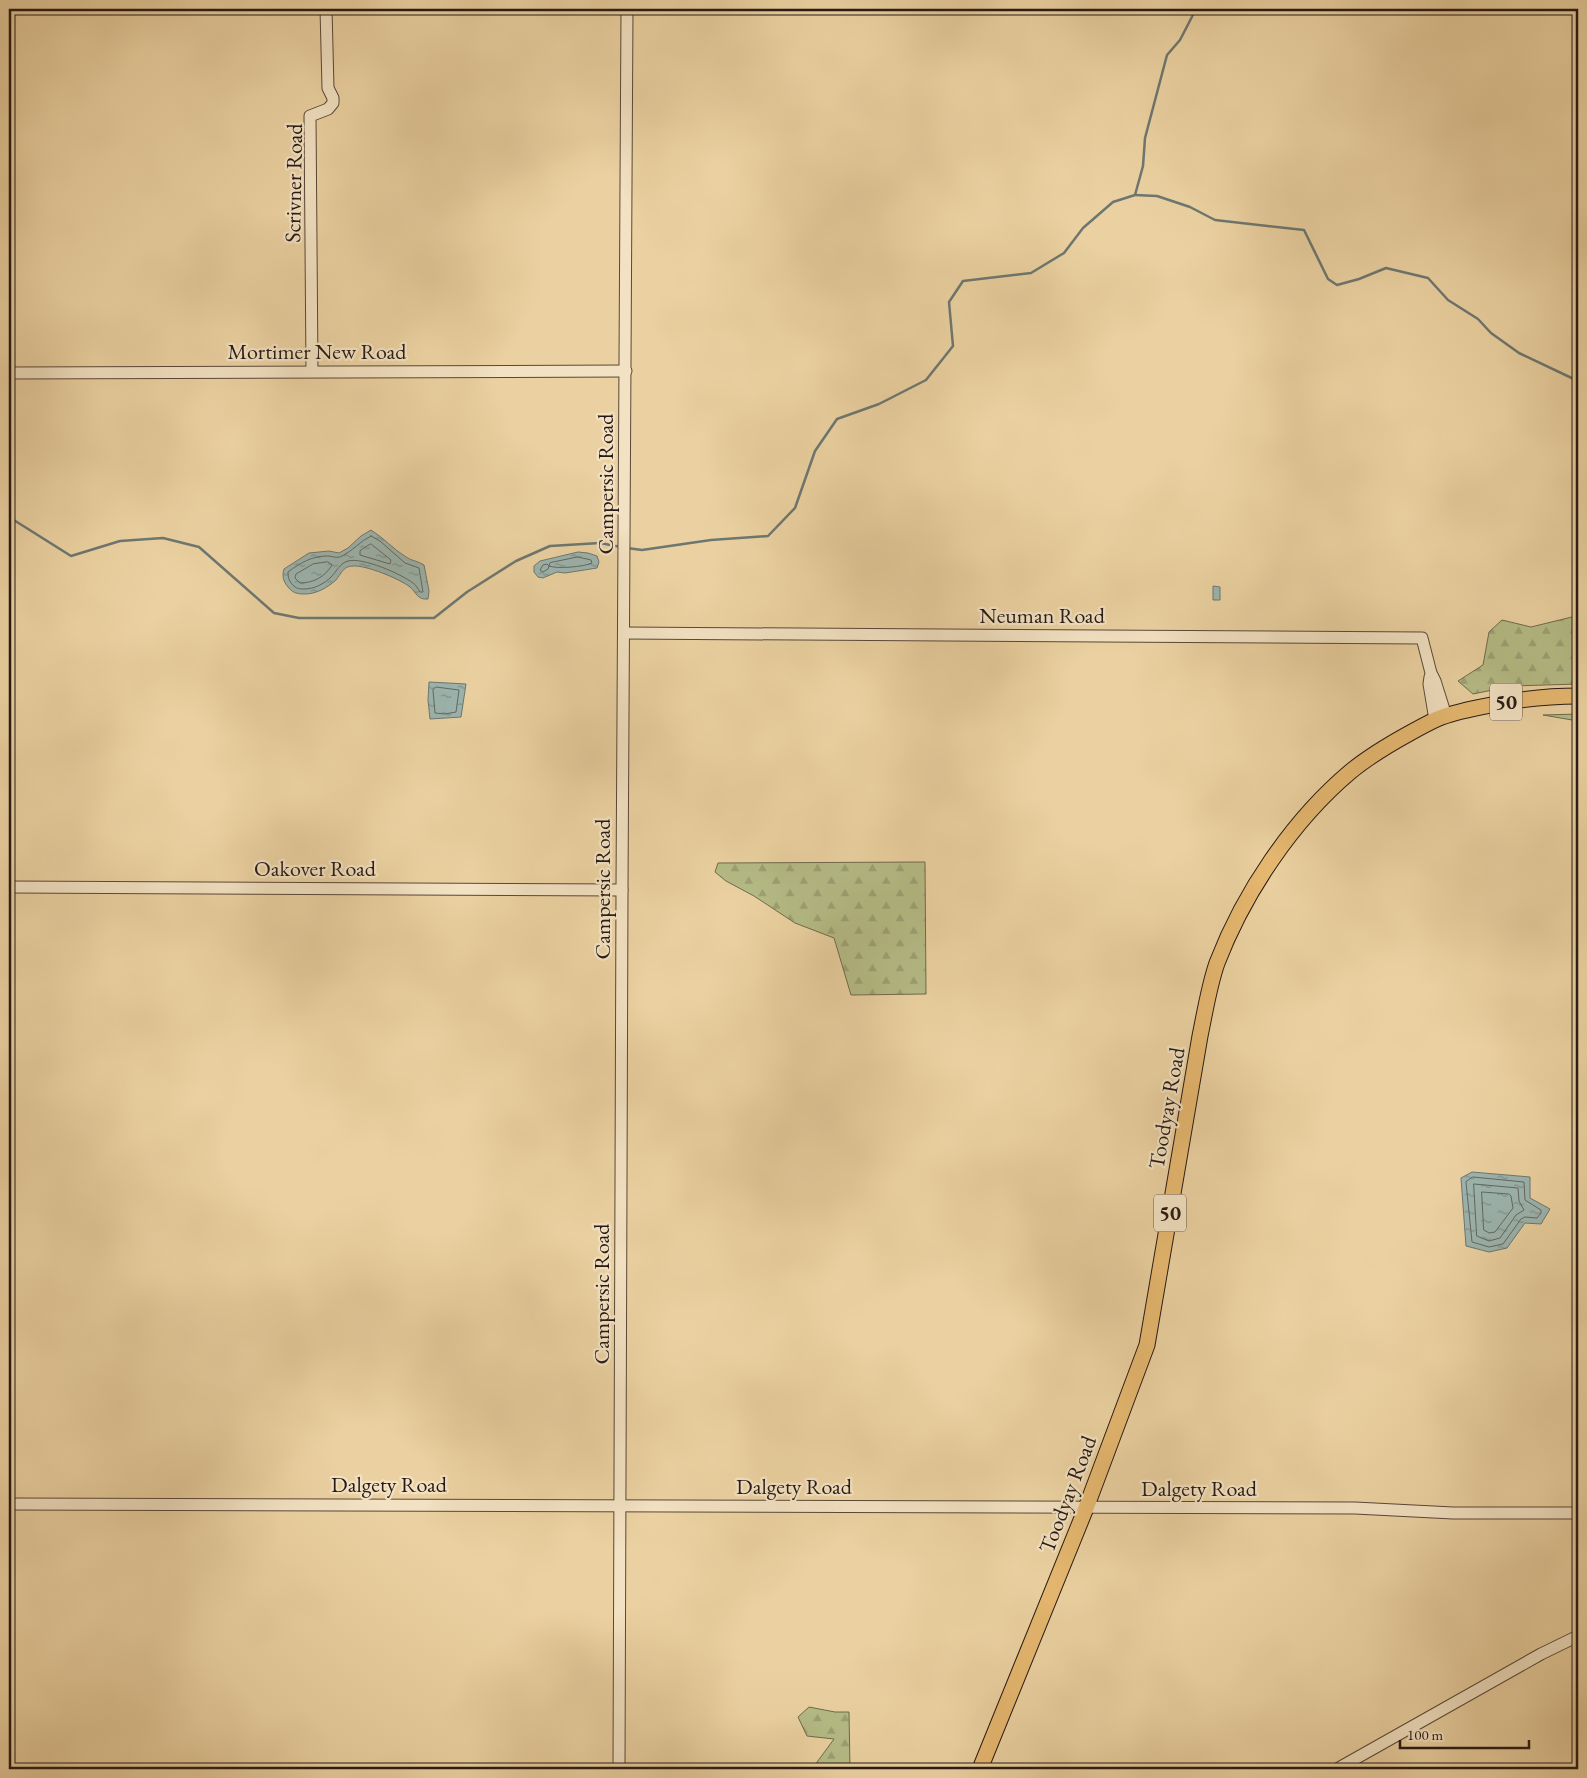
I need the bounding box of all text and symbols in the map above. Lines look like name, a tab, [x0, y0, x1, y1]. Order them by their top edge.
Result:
street label: Scrivner Road	[278, 122, 309, 243]
street label: Mortimer New Road	[228, 337, 407, 366]
street label: Campersic Road	[591, 413, 620, 554]
street label: Neuman Road	[979, 601, 1106, 630]
road number: 50	[1490, 684, 1522, 720]
street label: Campersic Road	[588, 818, 617, 959]
street label: Oakover Road	[254, 854, 377, 883]
street label: Toodyay Road	[1142, 1044, 1192, 1171]
road number: 50	[1154, 1194, 1186, 1232]
street label: Campersic Road	[587, 1223, 616, 1364]
street label: Toodyay Road	[1032, 1431, 1103, 1557]
street label: Dalgety Road	[331, 1470, 448, 1499]
street label: Dalgety Road	[736, 1472, 853, 1501]
street label: Dalgety Road	[1141, 1474, 1258, 1503]
scale bar	[1400, 1718, 1528, 1750]
text: 100 m	[1407, 1725, 1444, 1744]

